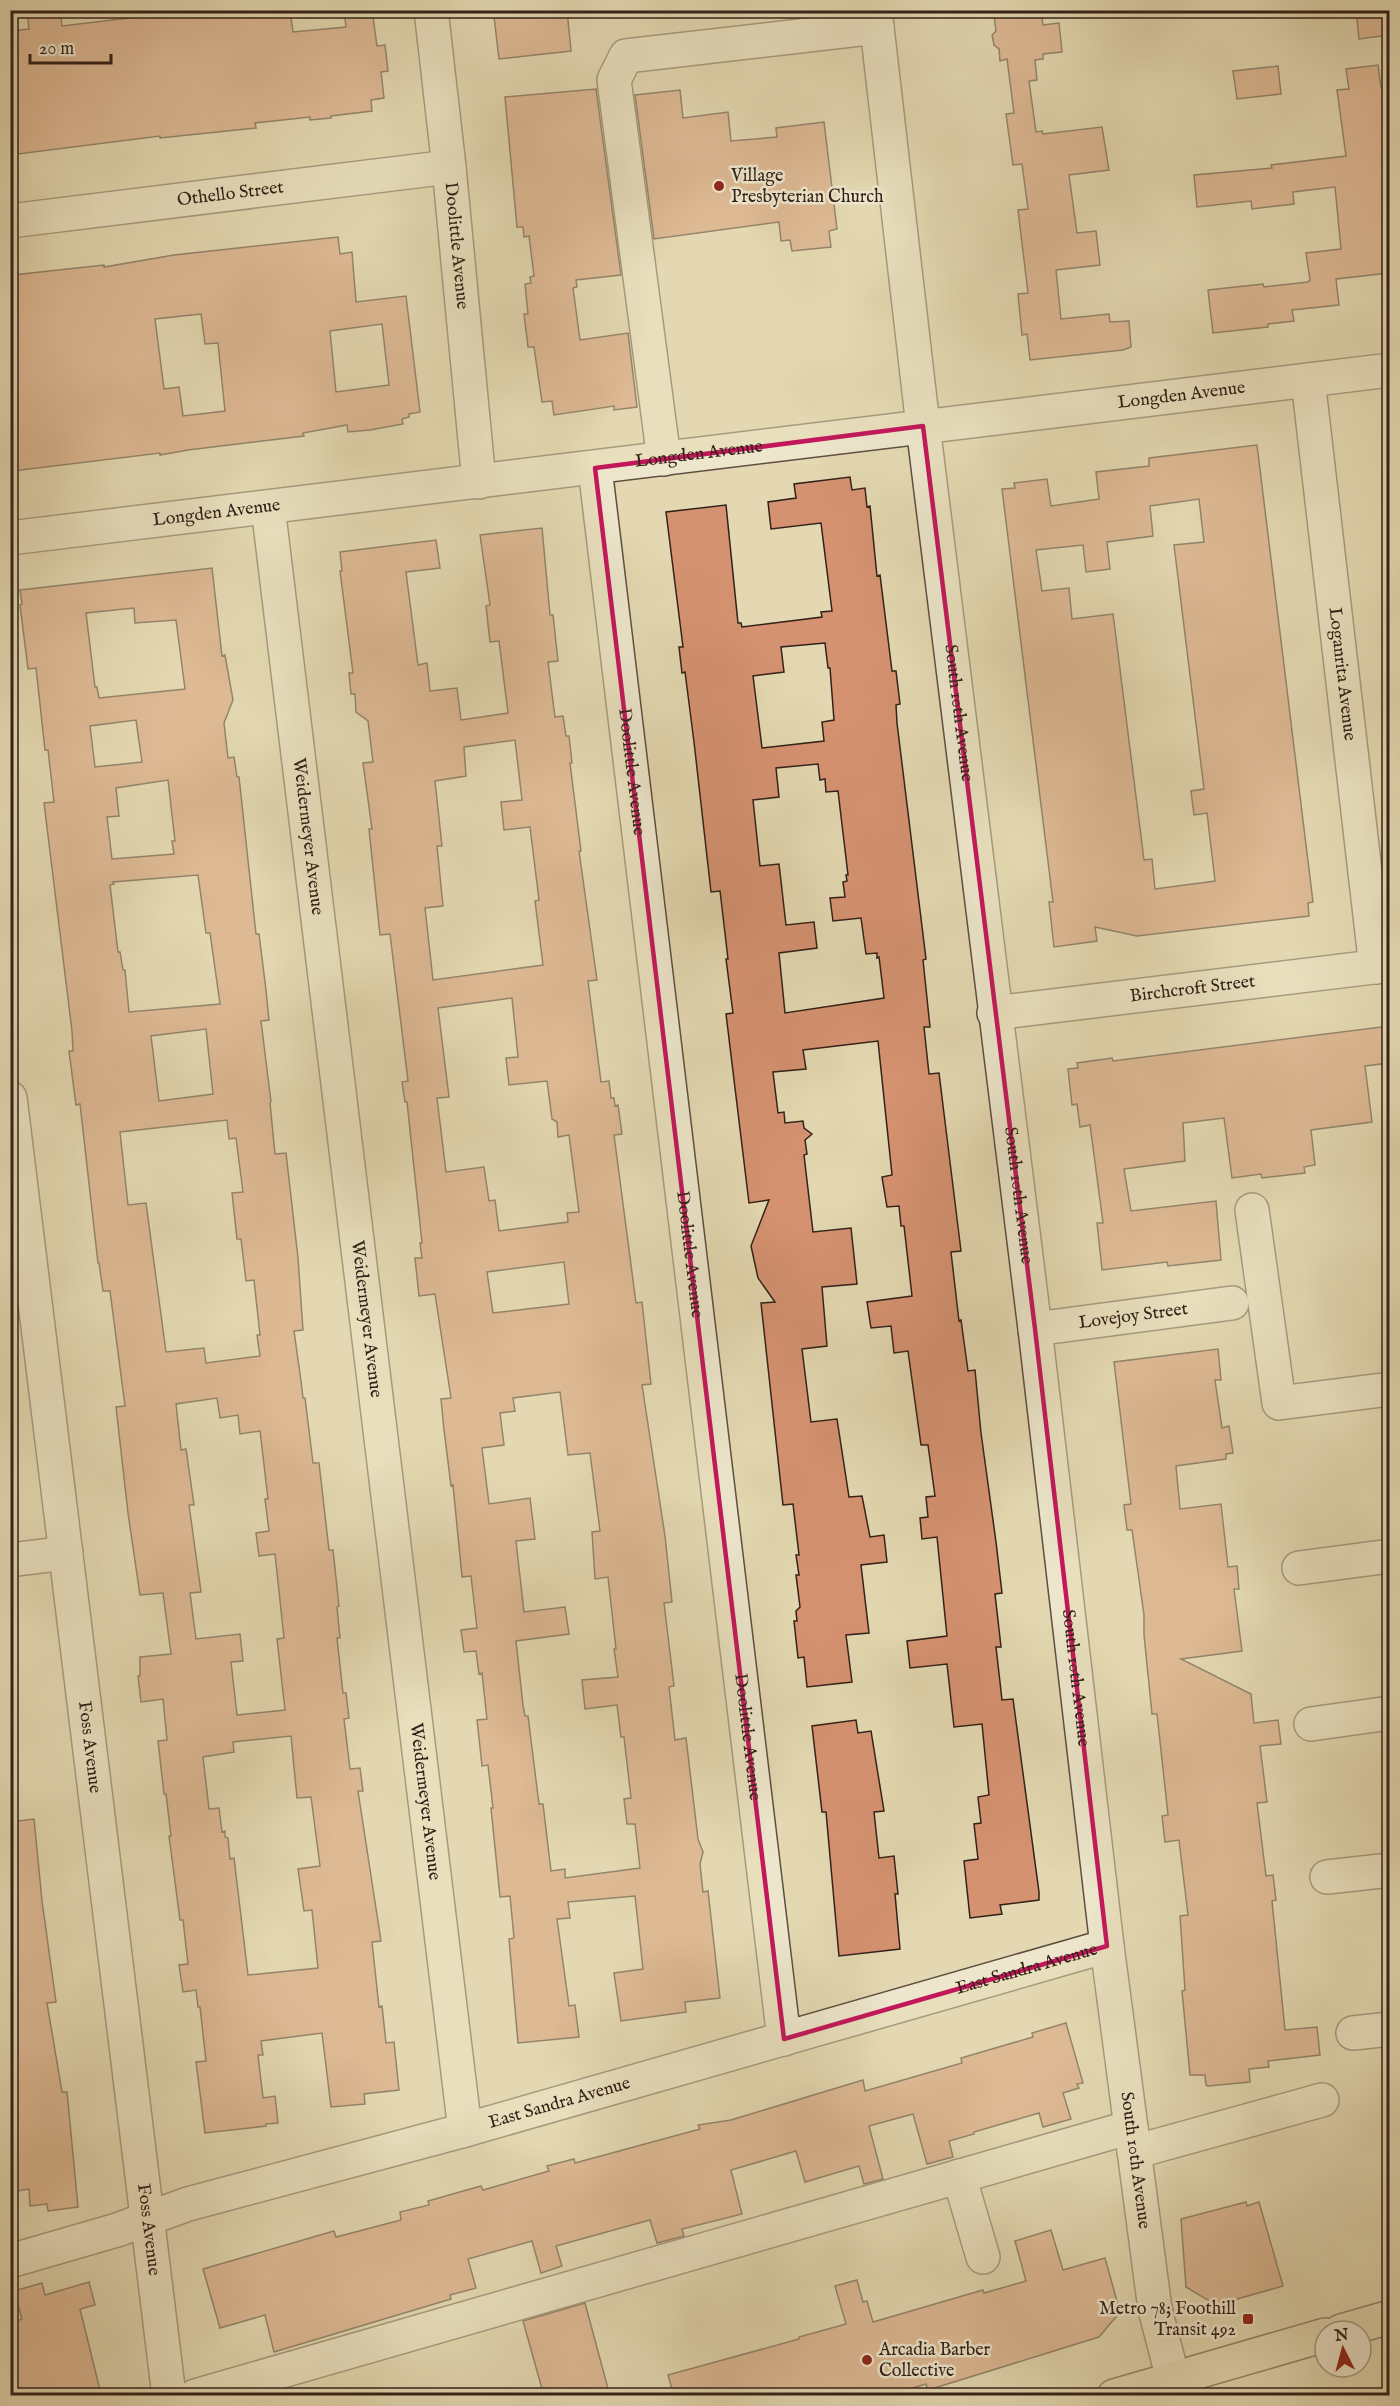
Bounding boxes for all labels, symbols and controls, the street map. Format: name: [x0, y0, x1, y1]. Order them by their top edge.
scale bar: [30, 27, 111, 65]
text: 20 m: [39, 38, 74, 61]
place label: Village Presbyterian Church: [730, 165, 884, 209]
street label: Othello Street: [176, 176, 285, 212]
marker: Village Presbyterian Church: [712, 179, 726, 193]
street label: Doolittle Avenue: [439, 181, 474, 310]
street label: Longden Avenue: [1116, 376, 1246, 415]
street label: Longden Avenue: [634, 435, 764, 473]
street label: Longden Avenue: [151, 494, 282, 532]
street label: Loganrita Avenue: [1323, 606, 1361, 742]
street label: South 10th Avenue: [939, 643, 979, 783]
street label: Doolittle Avenue: [612, 707, 651, 837]
street label: Weidermeyer Avenue: [287, 757, 329, 917]
street label: Birchcroft Street: [1129, 970, 1257, 1008]
street label: South 10th Avenue: [999, 1125, 1038, 1265]
street label: Doolittle Avenue: [671, 1189, 709, 1319]
street label: Weidermeyer Avenue: [346, 1239, 388, 1399]
street label: Lovejoy Street: [1077, 1297, 1189, 1335]
street label: South 10th Avenue: [1056, 1608, 1095, 1748]
street label: Doolittle Avenue: [729, 1672, 767, 1802]
street label: Foss Avenue: [72, 1700, 107, 1795]
street label: Weidermeyer Avenue: [404, 1722, 446, 1881]
street label: East Sandra Avenue: [953, 1938, 1100, 2000]
street label: East Sandra Avenue: [486, 2072, 633, 2134]
street label: South 10th Avenue: [1115, 2090, 1156, 2230]
street label: Foss Avenue: [132, 2182, 166, 2277]
place label: Metro 78; Foothill Transit 492: [1099, 2298, 1236, 2342]
marker: Metro 78; Foothill Transit 492: [1241, 2312, 1255, 2326]
north arrow: [1313, 2319, 1373, 2379]
text: N: [1333, 2325, 1350, 2347]
place label: Arcadia Barber Collective: [878, 2339, 991, 2383]
marker: Arcadia Barber Collective: [860, 2353, 874, 2367]

